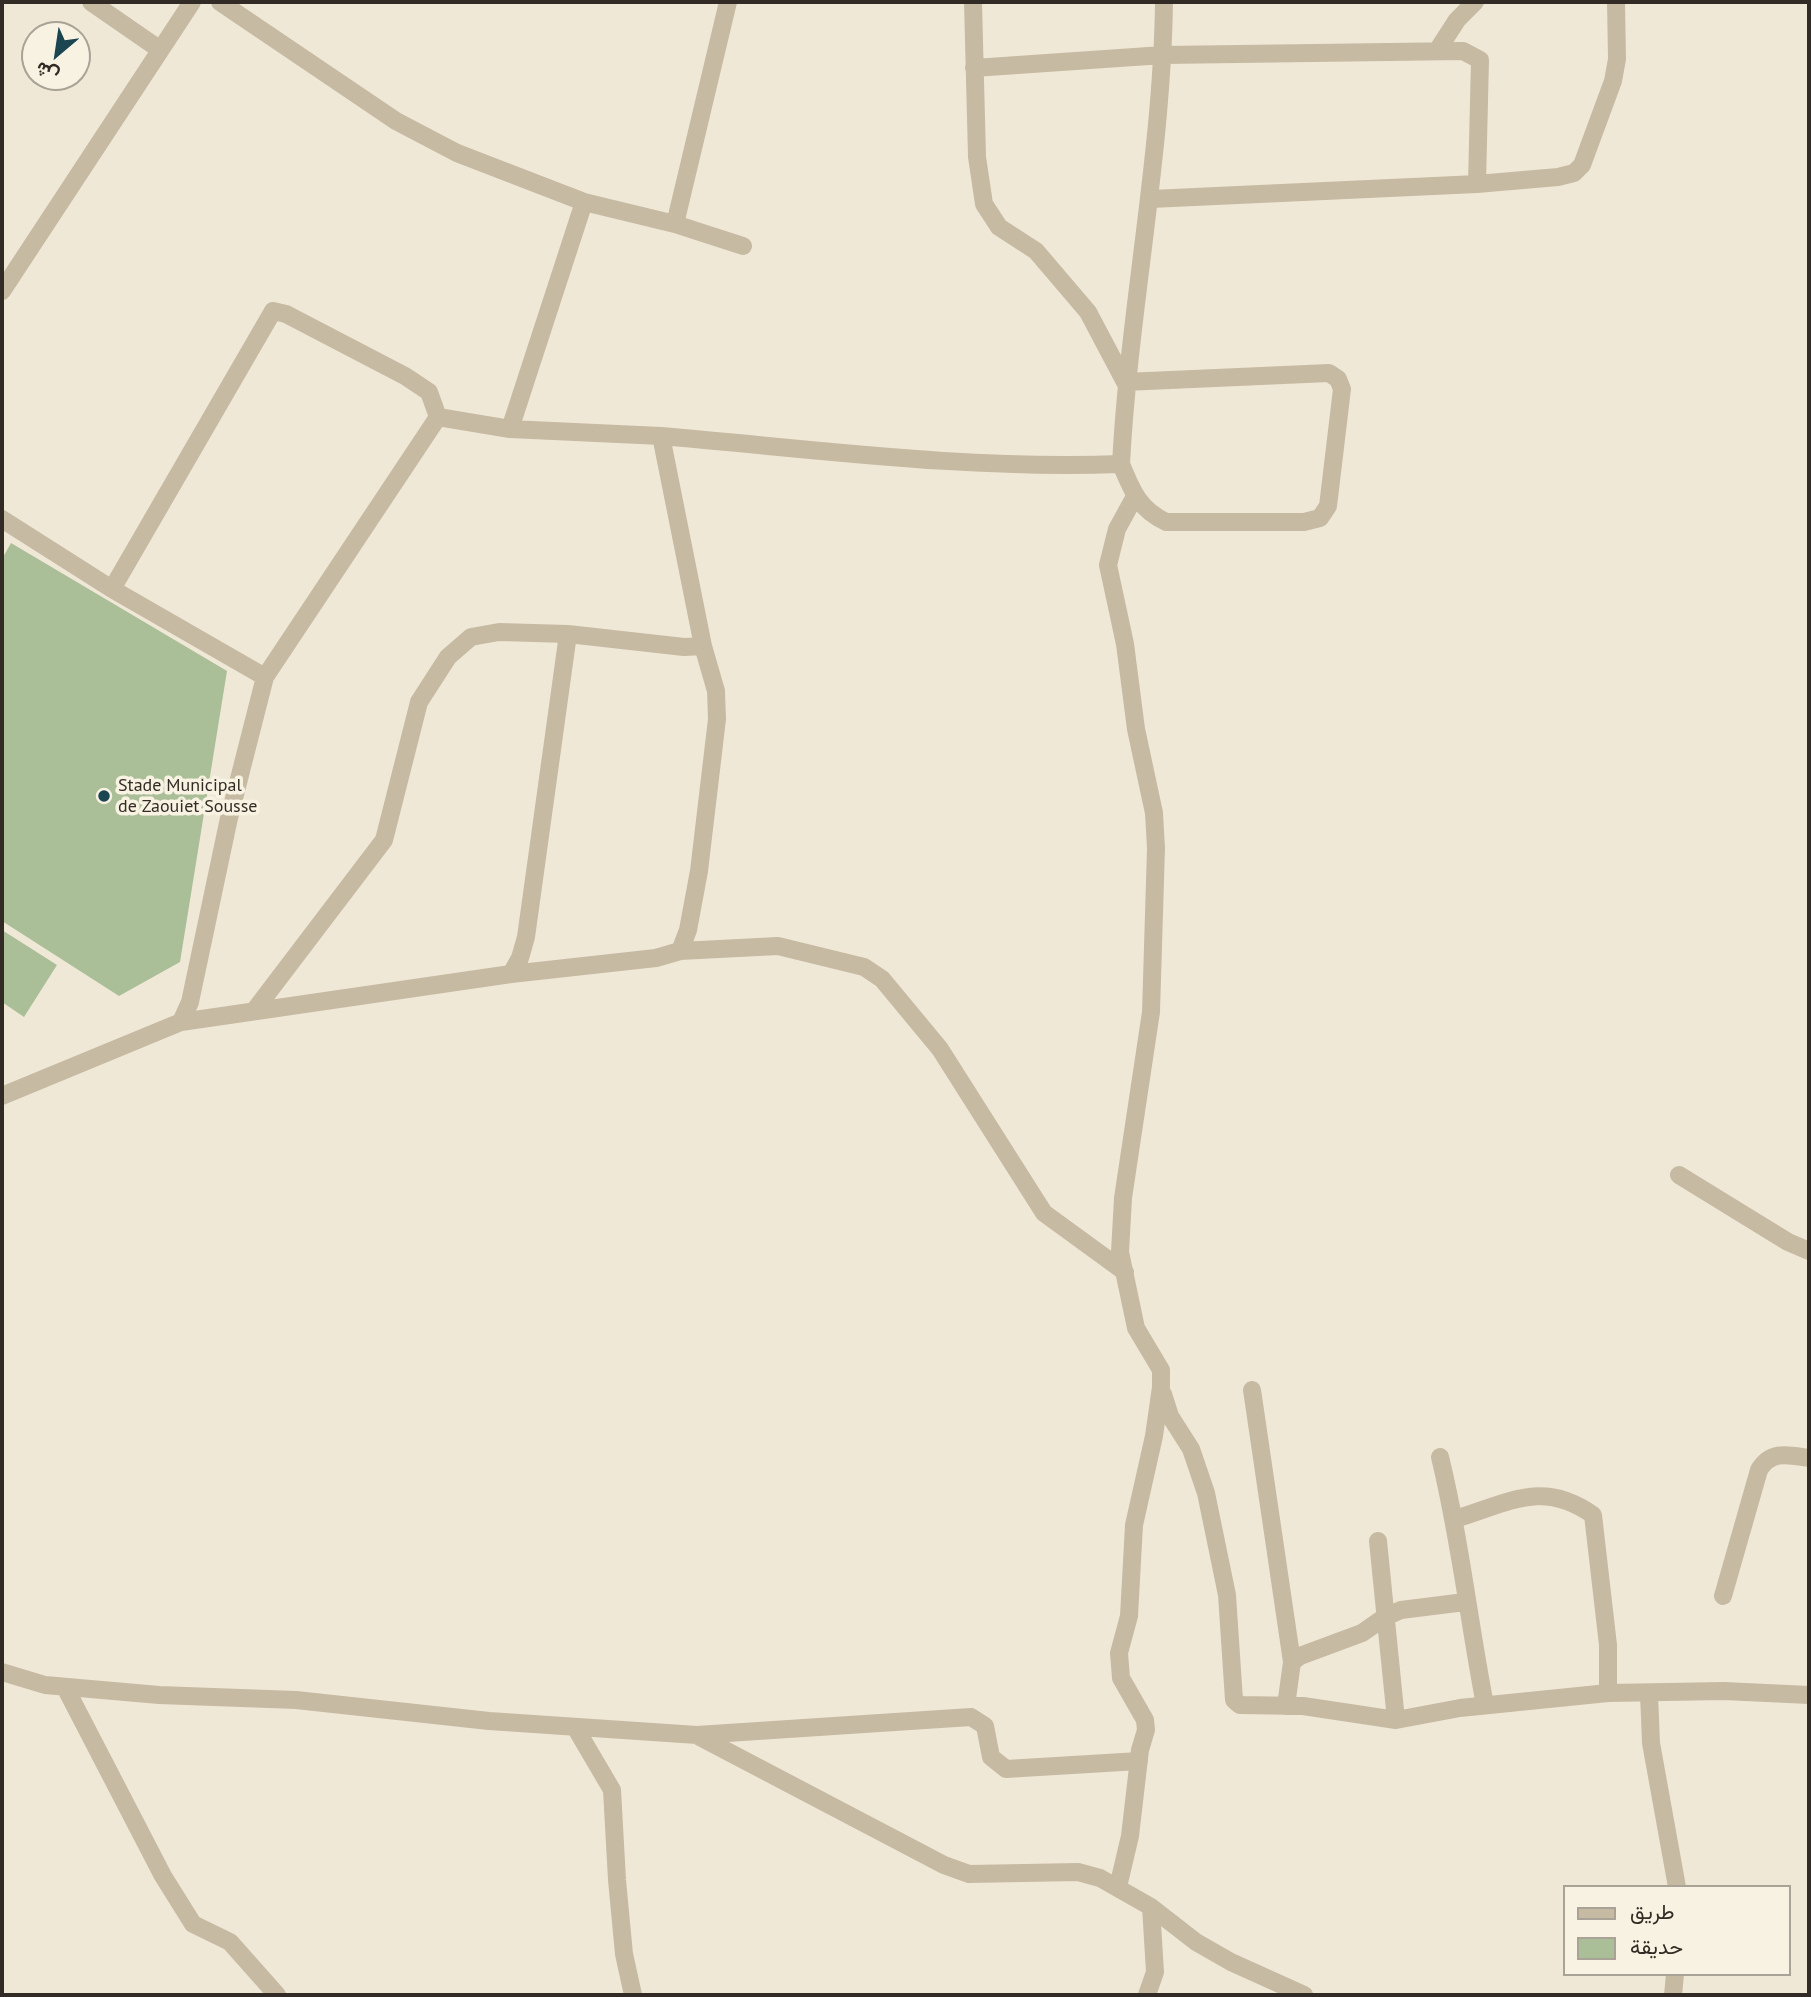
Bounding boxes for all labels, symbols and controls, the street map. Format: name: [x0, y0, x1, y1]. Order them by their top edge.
north arrow: [21, 21, 91, 91]
text: ش: [31, 57, 63, 89]
place label: Stade Municipal de Zaouiet Sousse: [118, 775, 257, 818]
marker: Stade Municipal de Zaouiet Sousse: [96, 788, 112, 804]
legend: [1562, 1885, 1790, 1976]
text: طريق: [1630, 1898, 1675, 1925]
text: حديقة: [1630, 1933, 1683, 1960]

